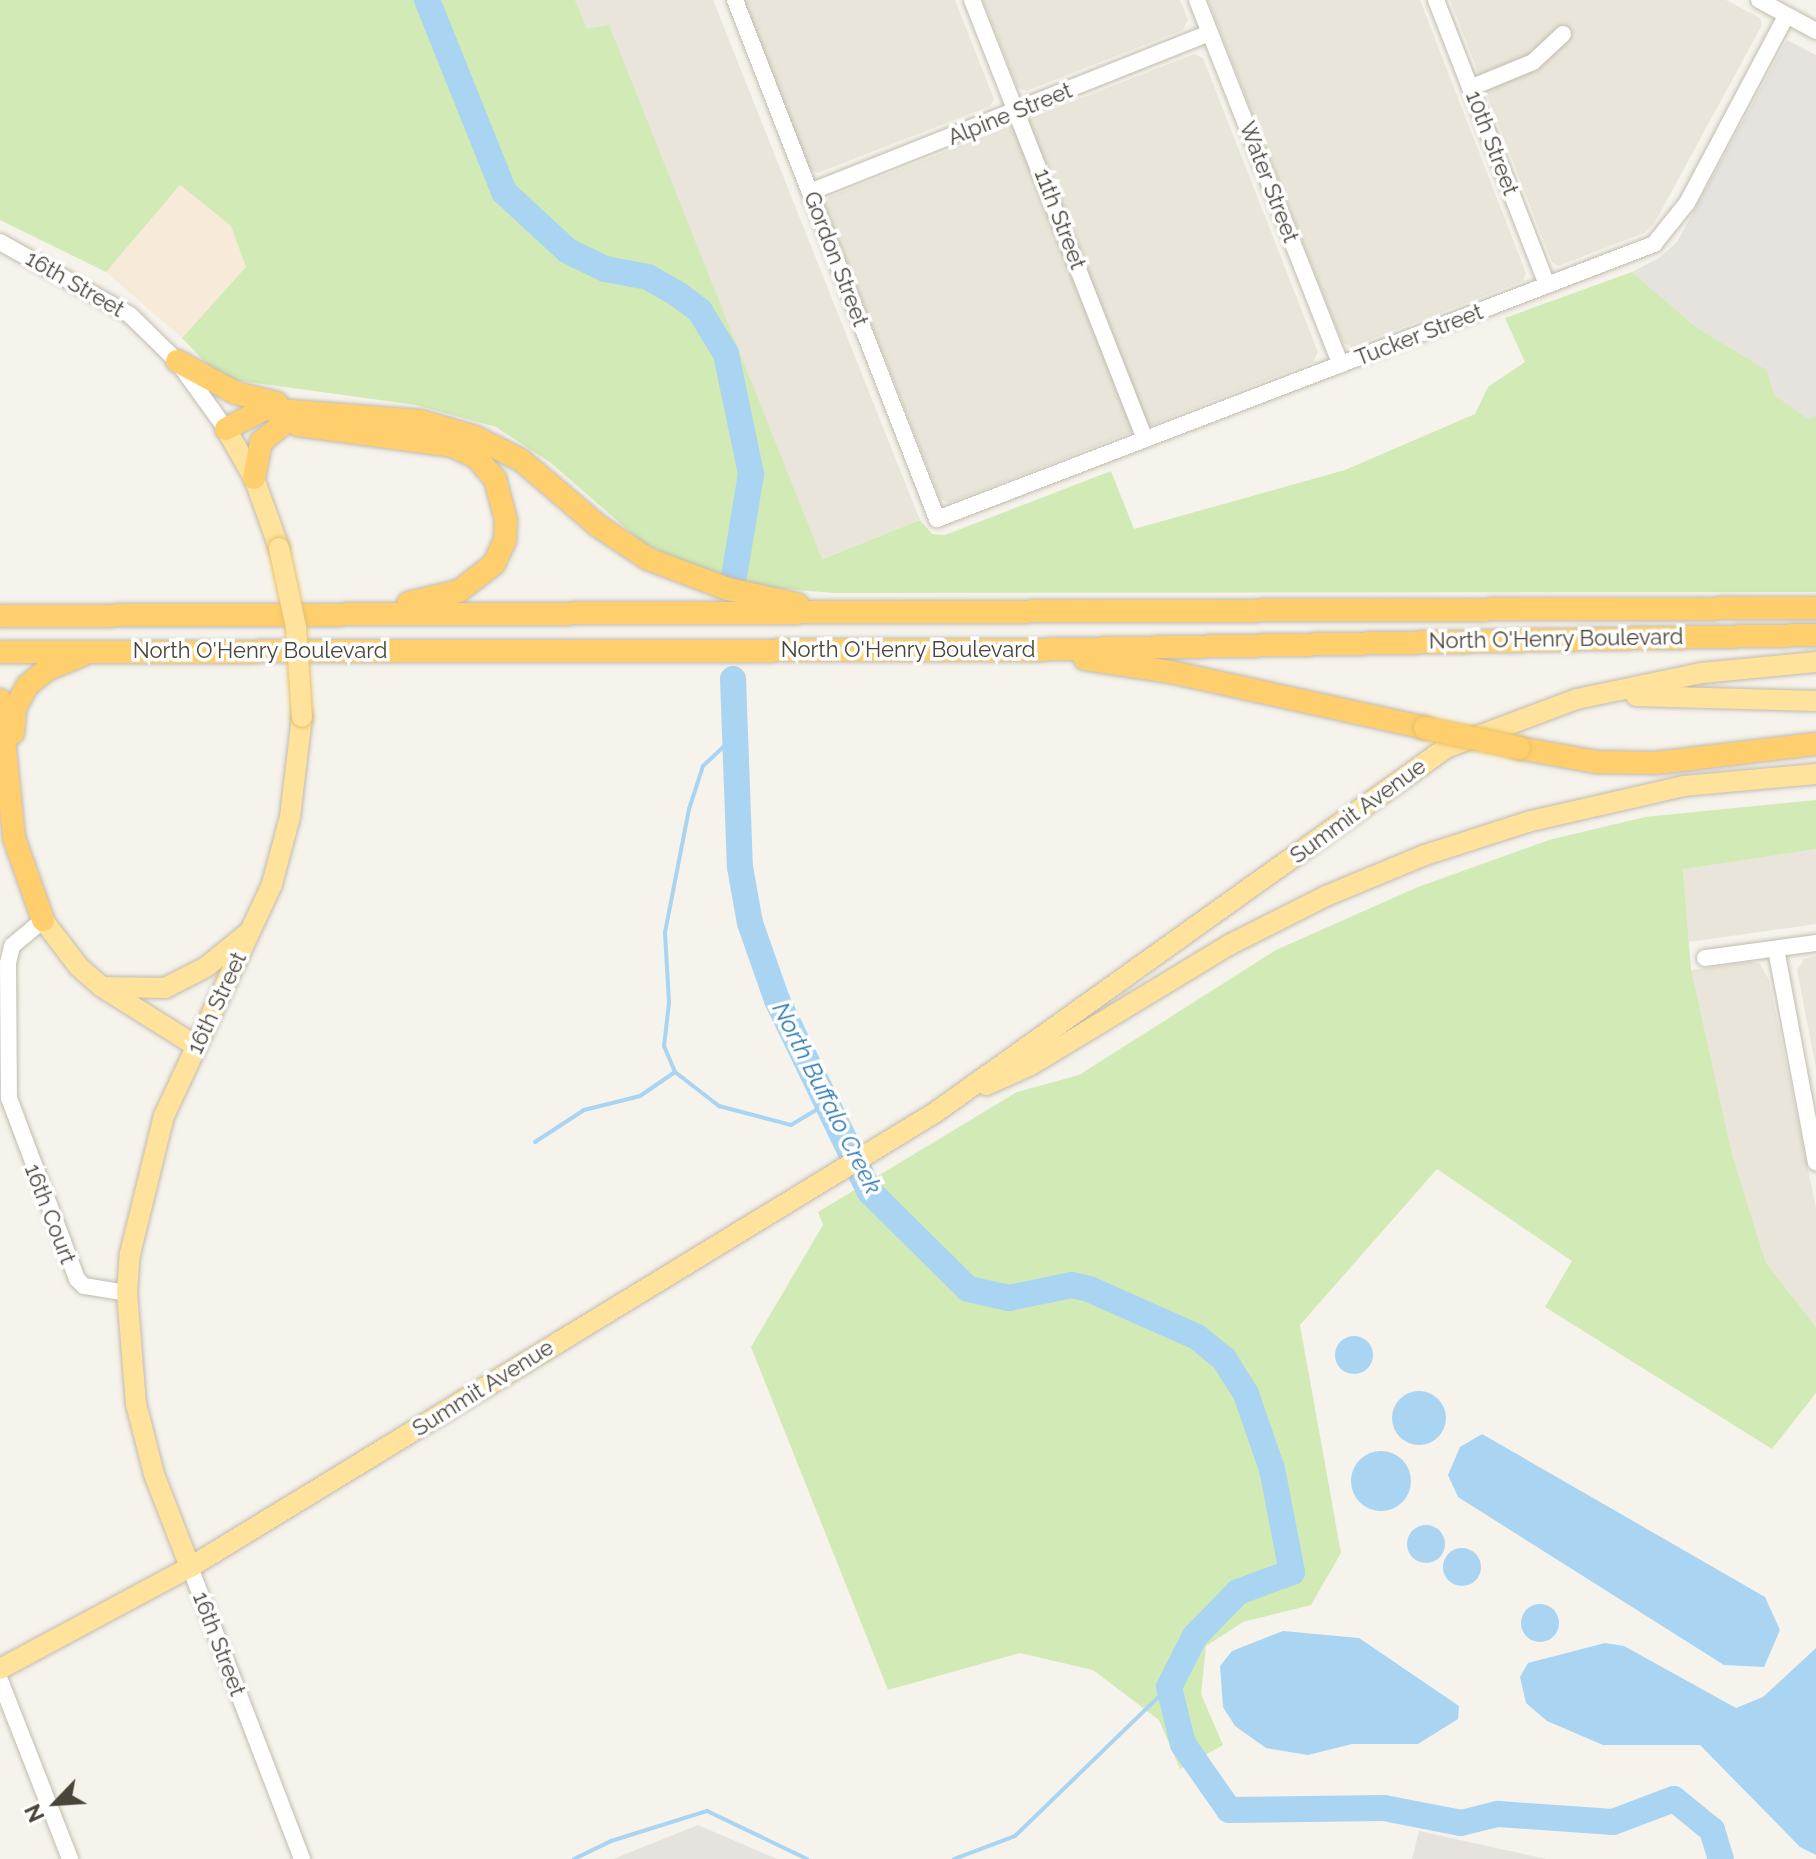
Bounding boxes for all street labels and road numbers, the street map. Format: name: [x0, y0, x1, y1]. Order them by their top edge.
street label: Alpine Street: [944, 77, 1076, 151]
street label: 10th Street: [1460, 87, 1524, 199]
street label: Water Street: [1234, 117, 1304, 247]
street label: 11th Street: [1029, 165, 1091, 273]
street label: Gordon Street: [798, 188, 874, 330]
street label: 16th Street: [21, 245, 129, 323]
street label: Tucker Street: [1351, 298, 1487, 372]
street label: North O'Henry Boulevard: [1428, 624, 1684, 654]
street label: North O'Henry Boulevard: [780, 637, 1036, 663]
street label: North O'Henry Boulevard: [132, 638, 388, 664]
street label: Summit Avenue: [1285, 753, 1431, 869]
street label: 16th Street: [182, 948, 252, 1058]
street label: 16th Court: [19, 1160, 81, 1268]
street label: Summit Avenue: [407, 1334, 559, 1442]
street label: 16th Street: [187, 1588, 251, 1700]

